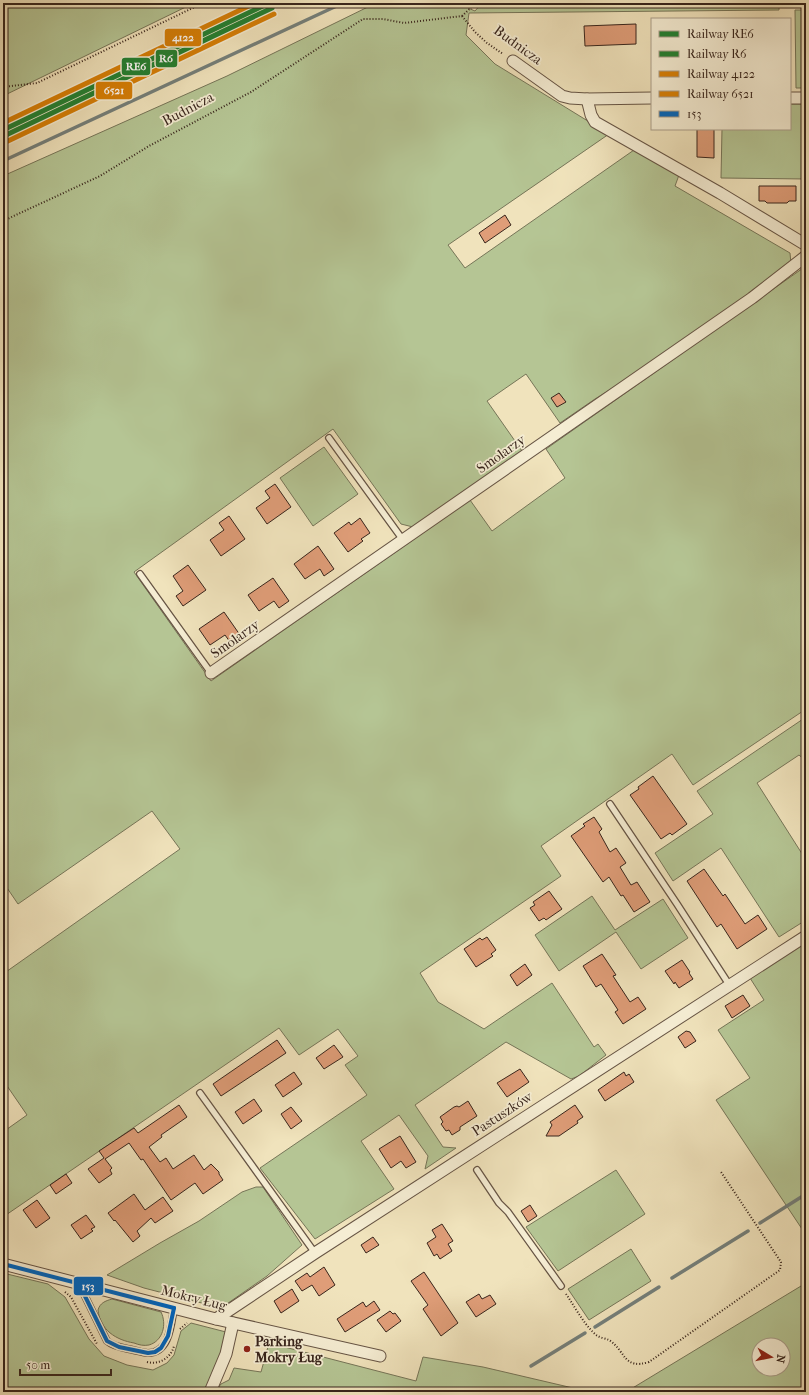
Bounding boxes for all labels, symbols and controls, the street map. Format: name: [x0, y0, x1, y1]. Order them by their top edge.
legend: [651, 18, 791, 130]
street label: Budnicza: [491, 22, 546, 69]
text: Railway RE6: [687, 27, 754, 41]
line badge: 4122: [164, 28, 202, 47]
text: 4122: [171, 31, 194, 44]
text: Railway R6: [687, 47, 747, 61]
line badge: R6: [155, 49, 178, 68]
text: R6: [159, 52, 174, 65]
line badge: RE6: [121, 57, 151, 76]
text: RE6: [126, 60, 147, 73]
text: Railway 4122: [687, 67, 755, 81]
line badge: 6521: [95, 81, 133, 100]
text: 6521: [104, 84, 124, 97]
text: Railway 6521: [687, 87, 753, 101]
street label: Budnicza: [159, 88, 217, 130]
text: 153: [687, 107, 701, 121]
street label: Smolarzy: [473, 431, 529, 477]
street label: Smolarzy: [207, 616, 263, 662]
street label: Pastuszków: [469, 1088, 536, 1140]
line badge: 153: [73, 1276, 104, 1296]
text: 153: [81, 1280, 95, 1293]
street label: Mokry Ług: [159, 1282, 229, 1314]
place label: Parking Mokry Ług: [254, 1333, 323, 1366]
north arrow: [751, 1337, 791, 1377]
marker: Parking Mokry Ług: [242, 1344, 252, 1354]
scale bar: [20, 1351, 111, 1377]
text: N: [773, 1353, 787, 1365]
text: 50 m: [26, 1358, 50, 1372]

